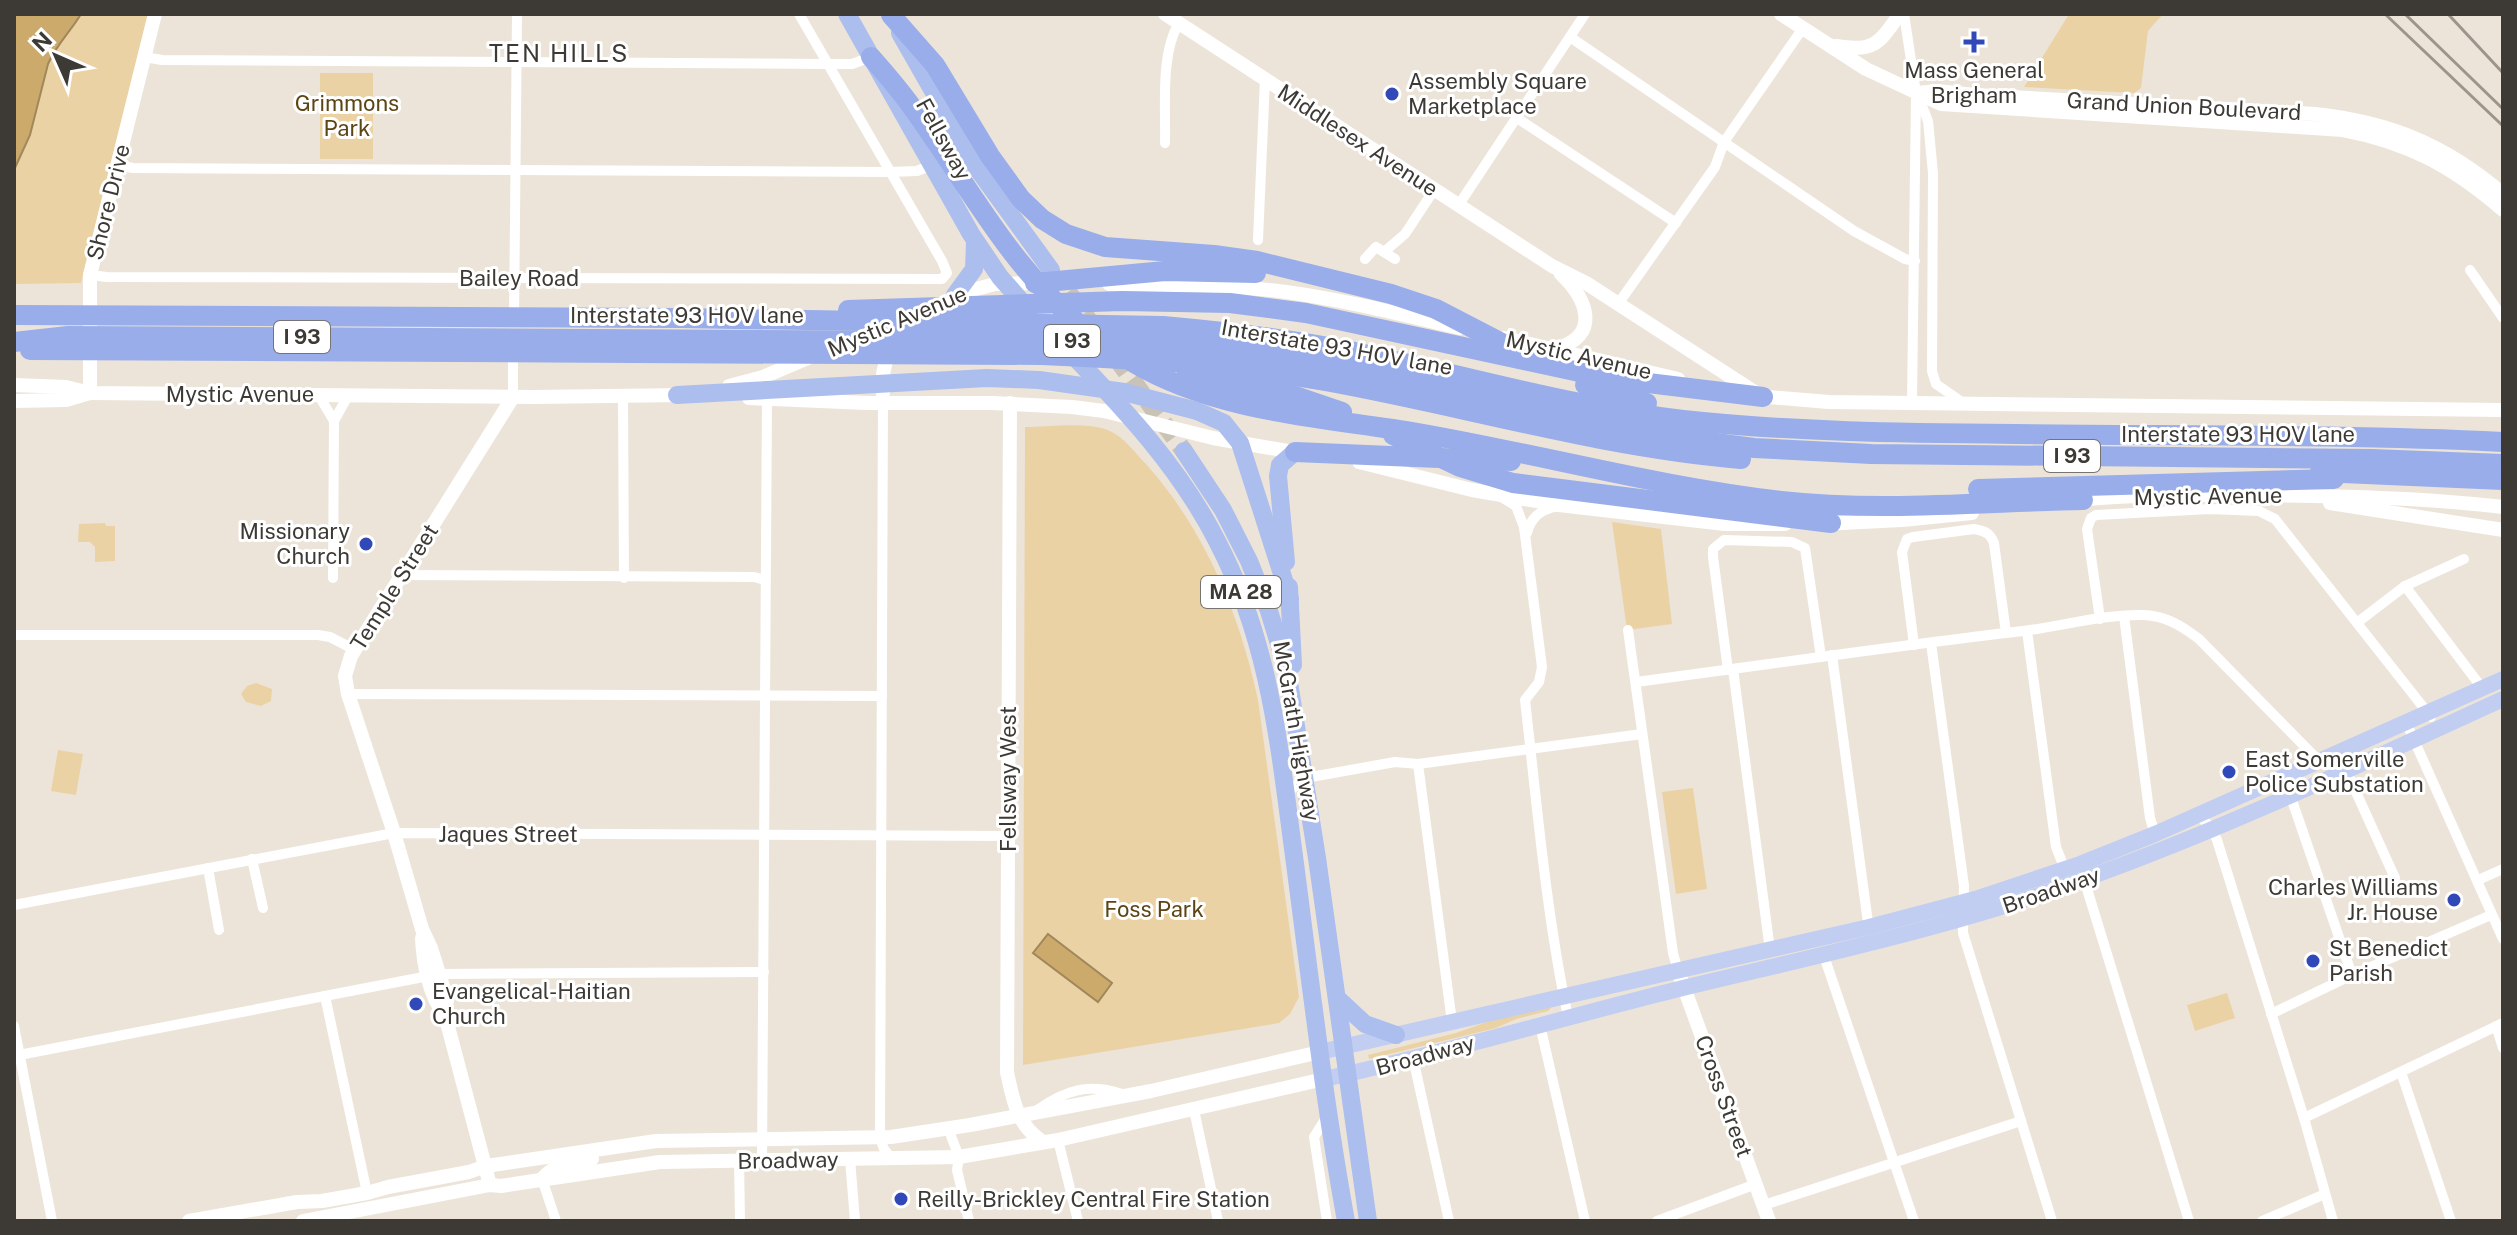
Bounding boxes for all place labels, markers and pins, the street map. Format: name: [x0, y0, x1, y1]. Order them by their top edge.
marker: Mass General Brigham: [1963, 31, 1985, 53]
place label: Mass General Brigham: [1904, 57, 2044, 108]
place label: Assembly Square Marketplace: [1408, 68, 1587, 119]
marker: Assembly Square Marketplace: [1383, 85, 1401, 103]
place label: Missionary Church: [239, 518, 350, 569]
marker: Missionary Church: [357, 535, 375, 553]
place label: East Somerville Police Substation: [2245, 746, 2424, 797]
marker: East Somerville Police Substation: [2220, 763, 2238, 781]
place label: Charles Williams Jr. House: [2268, 874, 2438, 925]
marker: Charles Williams Jr. House: [2445, 891, 2463, 909]
place label: St Benedict Parish: [2329, 935, 2448, 986]
marker: St Benedict Parish: [2304, 952, 2322, 970]
place label: Evangelical-Haitian Church: [432, 978, 631, 1029]
marker: Evangelical-Haitian Church: [407, 995, 425, 1013]
place label: Reilly-Brickley Central Fire Station: [917, 1186, 1270, 1212]
marker: Reilly-Brickley Central Fire Station: [892, 1190, 910, 1208]

